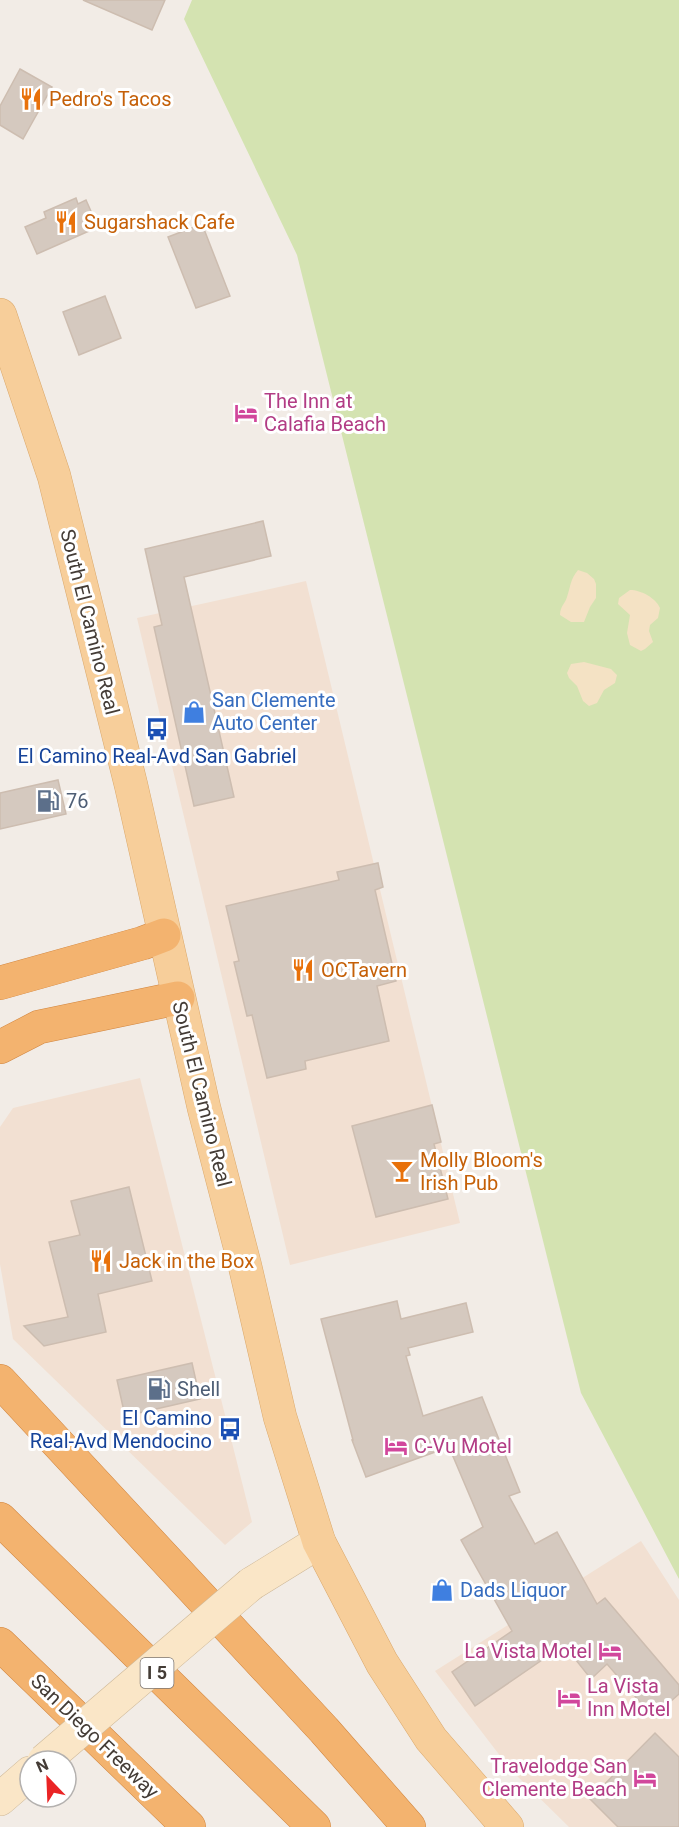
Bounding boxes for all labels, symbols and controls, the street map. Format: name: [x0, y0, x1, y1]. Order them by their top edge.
restaurant icon: Pedro's Tacos: [18, 86, 44, 112]
place label: Pedro's Tacos: [49, 87, 172, 111]
restaurant icon: Sugarshack Cafe: [53, 209, 79, 235]
place label: Sugarshack Cafe: [84, 210, 235, 234]
place label: The Inn at Calafia Beach: [264, 389, 386, 436]
hotel icon: The Inn at Calafia Beach: [233, 400, 259, 426]
street label: South El Camino Real: [55, 527, 125, 717]
place label: San Clemente Auto Center: [212, 688, 336, 735]
shop icon: San Clemente Auto Center: [181, 699, 207, 725]
bus stop icon: El Camino Real-Avd San Gabriel: [144, 716, 170, 742]
place label: El Camino Real-Avd San Gabriel: [17, 744, 297, 768]
fuel station icon: 76: [35, 788, 61, 814]
place label: 76: [66, 789, 88, 813]
restaurant icon: OCTavern: [290, 957, 316, 983]
place label: OCTavern: [321, 958, 407, 982]
street label: South El Camino Real: [167, 999, 237, 1189]
place label: Molly Bloom's Irish Pub: [420, 1148, 543, 1195]
bar icon: Molly Bloom's Irish Pub: [389, 1158, 415, 1184]
restaurant icon: Jack in the Box: [88, 1248, 114, 1274]
place label: Jack in the Box: [119, 1249, 254, 1273]
fuel station icon: Shell: [146, 1376, 172, 1402]
place label: Shell: [177, 1377, 220, 1401]
place label: El Camino Real-Avd Mendocino: [30, 1406, 212, 1453]
bus stop icon: El Camino Real-Avd Mendocino: [217, 1416, 243, 1442]
hotel icon: C-Vu Motel: [383, 1433, 409, 1459]
place label: C-Vu Motel: [414, 1434, 512, 1458]
shop icon: Dads Liquor: [429, 1577, 455, 1603]
place label: Dads Liquor: [460, 1578, 567, 1602]
hotel icon: La Vista Motel: [597, 1638, 623, 1664]
place label: La Vista Motel: [464, 1639, 592, 1663]
road number: I 5: [140, 1658, 174, 1688]
street label: San Diego Freeway: [26, 1669, 164, 1804]
place label: La Vista Inn Motel: [587, 1674, 670, 1721]
hotel icon: La Vista Inn Motel: [556, 1685, 582, 1711]
north arrow: [18, 1749, 78, 1809]
place label: Travelodge San Clemente Beach: [482, 1754, 627, 1801]
text: N: [33, 1755, 51, 1777]
hotel icon: Travelodge San Clemente Beach: [632, 1765, 658, 1791]

